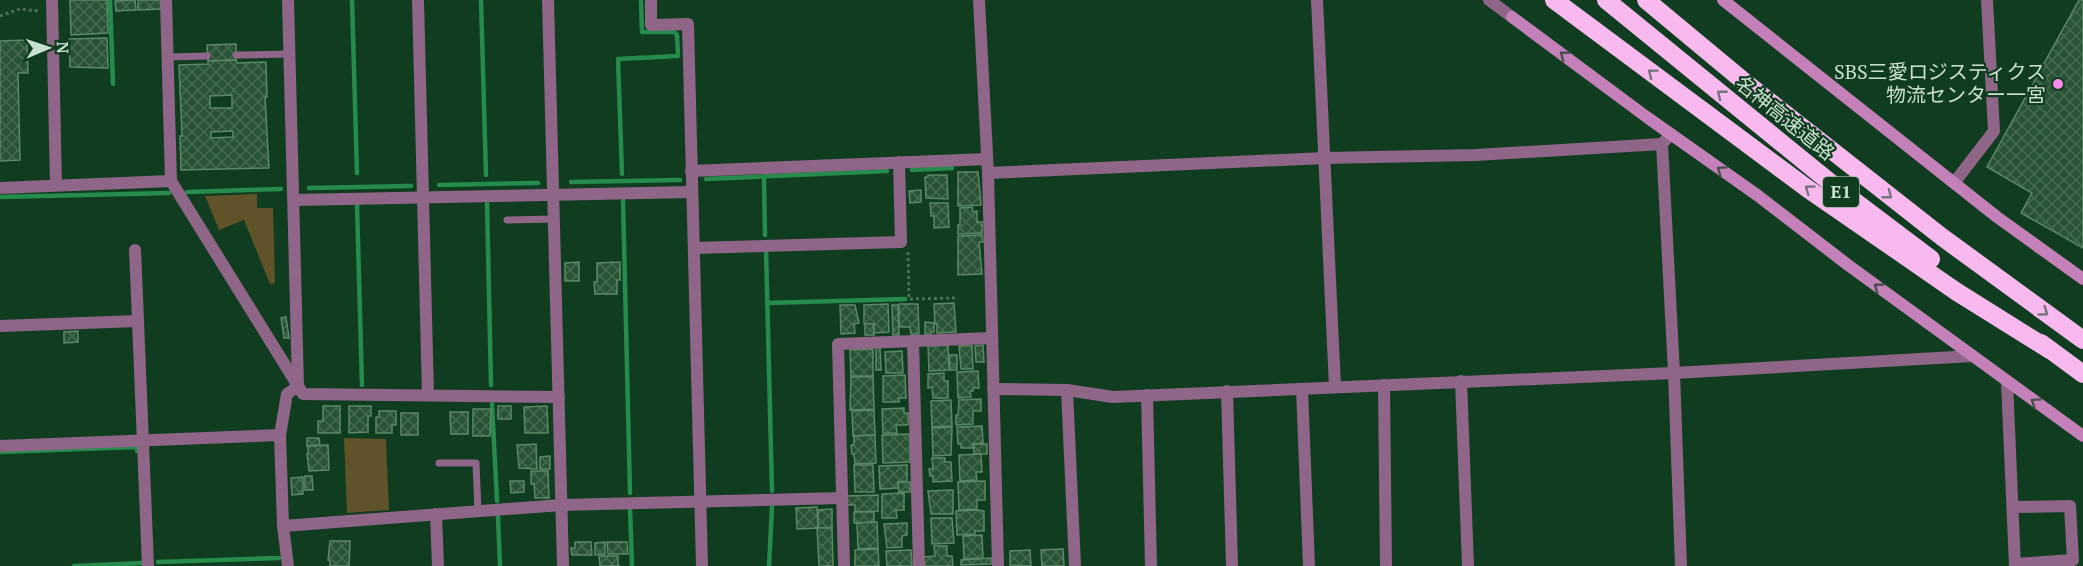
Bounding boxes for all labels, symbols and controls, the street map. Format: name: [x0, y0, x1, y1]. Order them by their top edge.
north arrow: [18, 18, 78, 78]
text: N: [52, 41, 74, 54]
one-way arrow: [1560, 51, 1571, 62]
place label: SBS三愛ロジスティクス 物流センター一宮: [1834, 58, 2046, 108]
one-way arrow: [1648, 69, 1659, 80]
street label: 名神高速道路: [1730, 69, 1840, 166]
marker: SBS三愛ロジスティクス 物流センター一宮: [2051, 77, 2065, 91]
one-way arrow: [1717, 91, 1728, 102]
one-way arrow: [1717, 166, 1728, 177]
road number: E1: [1823, 177, 1859, 207]
one-way arrow: [1804, 185, 1815, 196]
one-way arrow: [1881, 187, 1892, 198]
one-way arrow: [1873, 283, 1884, 294]
one-way arrow: [2038, 304, 2049, 315]
one-way arrow: [2031, 398, 2042, 409]

